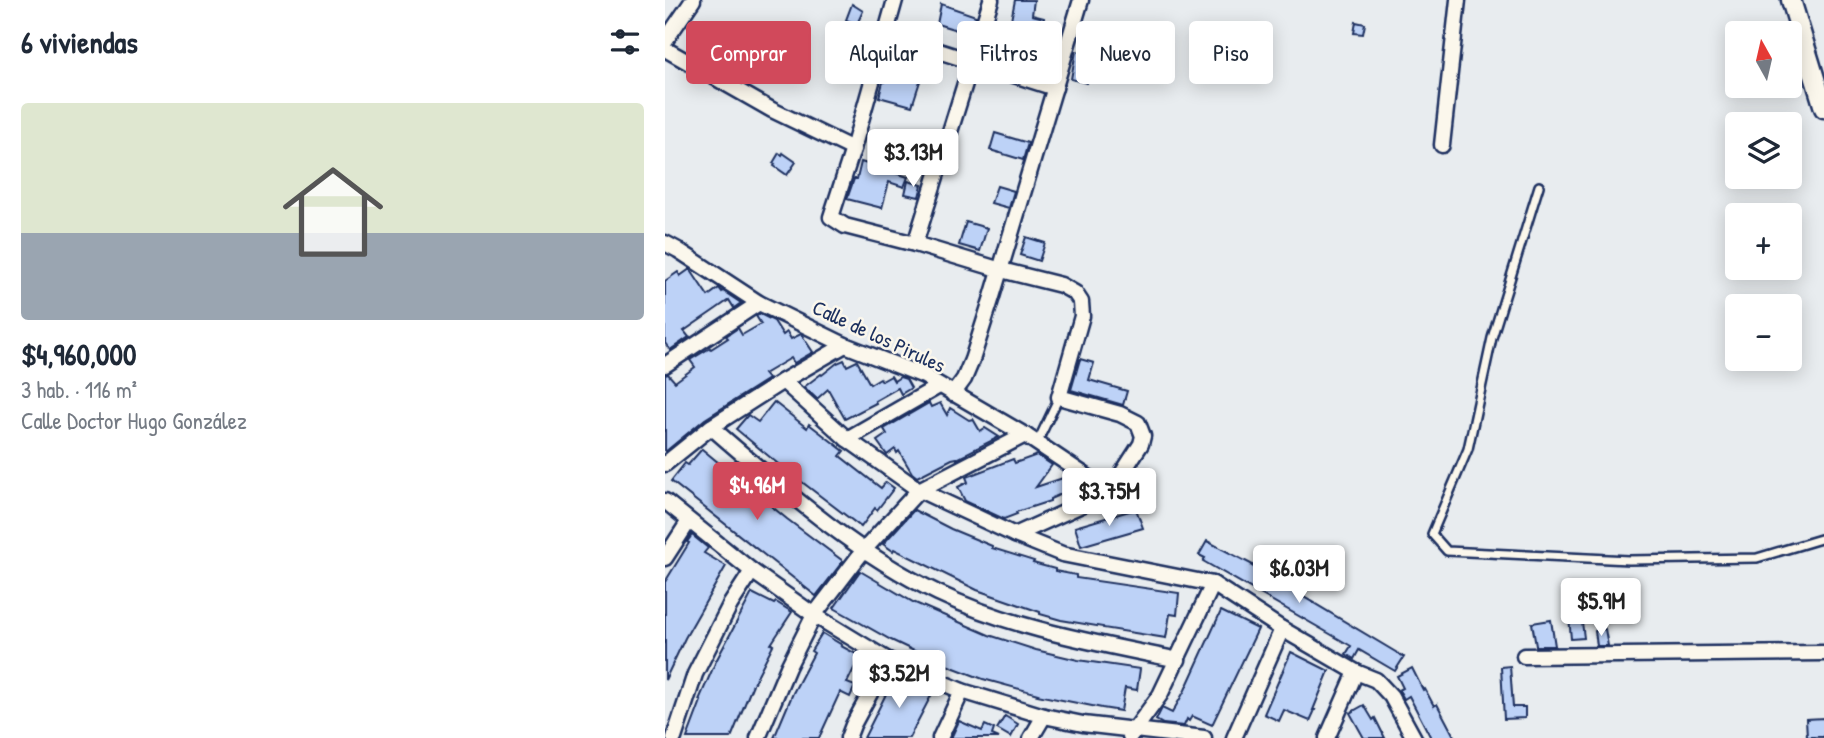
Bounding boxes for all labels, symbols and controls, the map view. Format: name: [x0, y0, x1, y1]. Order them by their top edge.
chip: Comprar: [686, 21, 811, 84]
chip: Alquilar: [825, 21, 943, 84]
chip: Filtros: [957, 21, 1062, 84]
chip: Nuevo: [1076, 21, 1175, 84]
chip: Piso: [1189, 21, 1273, 84]
north arrow: [1725, 21, 1803, 98]
map controls: [1725, 21, 1802, 371]
text: 6 viviendas: [21, 22, 138, 62]
icon: filters: [606, 23, 644, 61]
button: layers: [1725, 112, 1802, 189]
pin: $3.13M: [856, 130, 970, 189]
text: $3.13M: [883, 136, 943, 167]
icon: home: [270, 149, 396, 275]
button: +: [1725, 203, 1802, 280]
street label: Calle de los Pirules: [808, 293, 950, 379]
button: −: [1725, 294, 1802, 371]
text: $4,960,000: [21, 334, 136, 374]
text: 3 hab. · 116 m²: [21, 374, 137, 405]
text: Calle Doctor Hugo González: [21, 405, 247, 436]
pin: $4.96M: [700, 462, 814, 522]
pin: $3.75M: [1052, 468, 1166, 528]
text: $4.96M: [729, 469, 785, 500]
text: $3.75M: [1078, 475, 1140, 506]
pin: $6.03M: [1242, 546, 1356, 605]
text: $6.03M: [1269, 552, 1329, 583]
pin: $5.9M: [1552, 578, 1650, 638]
text: $5.9M: [1577, 585, 1625, 616]
pin: $3.52M: [842, 650, 956, 710]
text: $3.52M: [868, 657, 930, 688]

